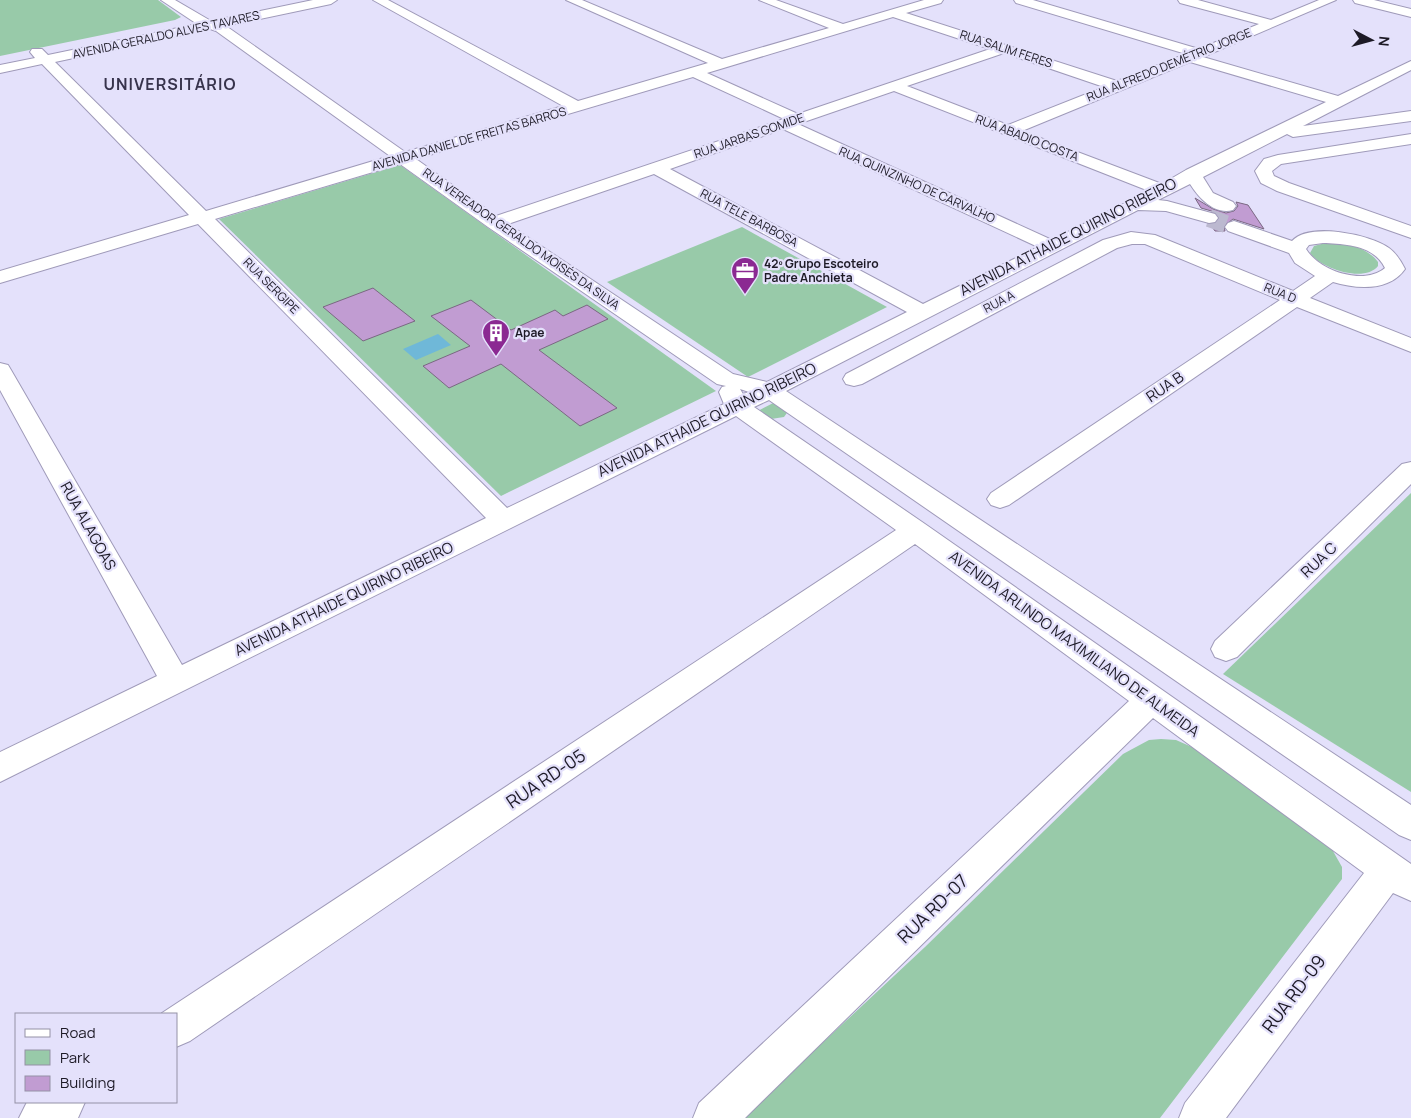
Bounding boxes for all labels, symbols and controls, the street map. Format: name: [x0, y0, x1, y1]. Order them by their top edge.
street label: AVENIDA GERALDO ALVES TAVARES: [71, 6, 261, 63]
north arrow: [1346, 15, 1396, 65]
street label: RUA ALFREDO DEMÉTRIO JORGE: [1084, 24, 1254, 105]
street label: RUA SALIM FERES: [958, 26, 1055, 72]
text: N: [1374, 35, 1394, 47]
district label: UNIVERSITÁRIO: [104, 73, 236, 95]
street label: AVENIDA DANIEL DE FREITAS BARROS: [370, 103, 568, 174]
street label: RUA JARBAS GOMIDE: [691, 109, 806, 162]
street label: RUA ABADIO COSTA: [973, 110, 1082, 165]
street label: RUA QUINZINHO DE CARVALHO: [836, 142, 998, 227]
street label: RUA VEREADOR GERALDO MOISÉS DA SILVA: [419, 164, 623, 314]
street label: AVENIDA ATHAIDE QUIRINO RIBEIRO: [956, 172, 1180, 301]
street label: RUA TELE BARBOSA: [697, 185, 802, 251]
street label: RUA SERGIPE: [240, 254, 303, 318]
place label: 42º Grupo Escoteiro Padre Anchieta: [764, 255, 879, 286]
office icon: 42º Grupo Escoteiro Padre Anchieta: [730, 256, 760, 295]
street label: RUA D: [1261, 278, 1299, 307]
street label: RUA A: [980, 286, 1018, 317]
building icon: Apae: [481, 318, 511, 357]
place label: Apae: [515, 324, 545, 341]
street label: AVENIDA ATHAIDE QUIRINO RIBEIRO: [594, 357, 820, 482]
street label: RUA B: [1142, 366, 1188, 407]
street label: RUA ALAGOAS: [56, 478, 121, 574]
street label: AVENIDA ATHAIDE QUIRINO RIBEIRO: [231, 536, 457, 661]
street label: RUA C: [1296, 537, 1342, 582]
street label: AVENIDA ARLINDO MAXIMILIANO DE ALMEIDA: [945, 546, 1204, 742]
street label: RUA RD-05: [501, 743, 590, 814]
street label: RUA RD-07: [892, 869, 973, 948]
street label: RUA RD-09: [1256, 950, 1330, 1037]
legend: [15, 1013, 178, 1103]
text: Road: [60, 1022, 96, 1043]
text: Park: [60, 1047, 90, 1068]
text: Building: [60, 1072, 115, 1093]

